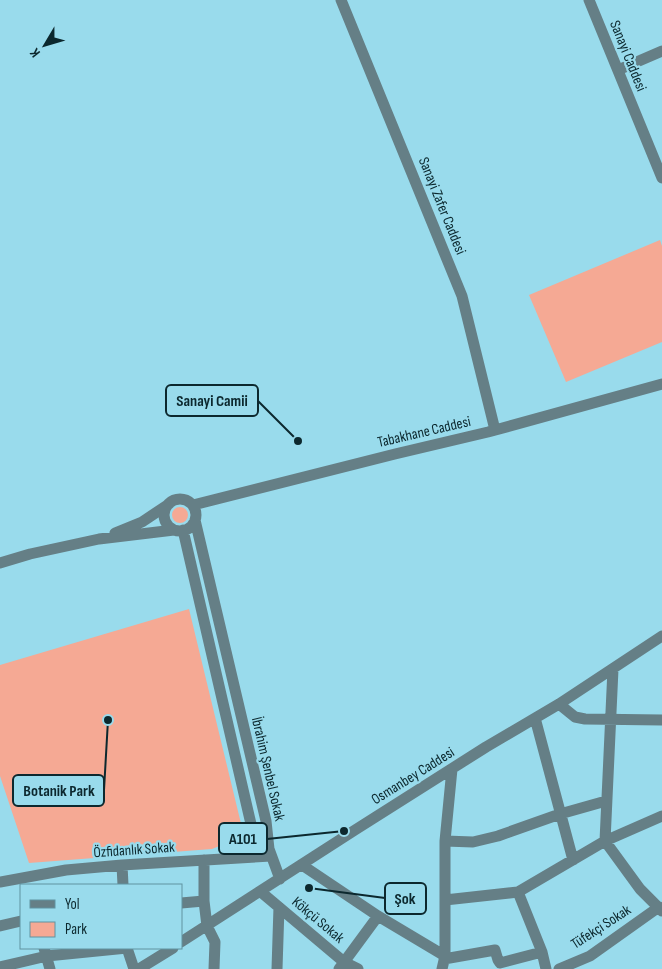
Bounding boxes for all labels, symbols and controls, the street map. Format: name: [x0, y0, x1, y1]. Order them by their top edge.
street label: Sanayi Caddesi: [605, 18, 651, 94]
north arrow: [20, 20, 70, 70]
text: K: [26, 45, 44, 61]
street label: Sanayi Zafer Caddesi: [414, 155, 470, 258]
callout: Sanayi Camii: [166, 385, 258, 416]
text: Sanayi Camii: [176, 392, 248, 411]
street label: Tabakhane Caddesi: [376, 412, 473, 452]
street label: İbrahim Şenbel Sokak: [247, 715, 289, 823]
street label: Osmanbey Caddesi: [368, 743, 458, 809]
callout: Botanik Park: [13, 775, 104, 806]
text: Botanik Park: [23, 782, 95, 801]
callout: A101: [219, 823, 267, 854]
text: A101: [228, 830, 258, 849]
street label: Özfidanlık Sokak: [93, 838, 176, 862]
callout: Şok: [385, 883, 426, 914]
legend: [20, 884, 182, 949]
text: Şok: [395, 890, 416, 909]
street label: Kökçü Sokak: [288, 893, 348, 948]
text: Yol: [65, 895, 80, 914]
street label: Tüfekçi Sokak: [567, 900, 635, 953]
text: Park: [65, 920, 87, 939]

